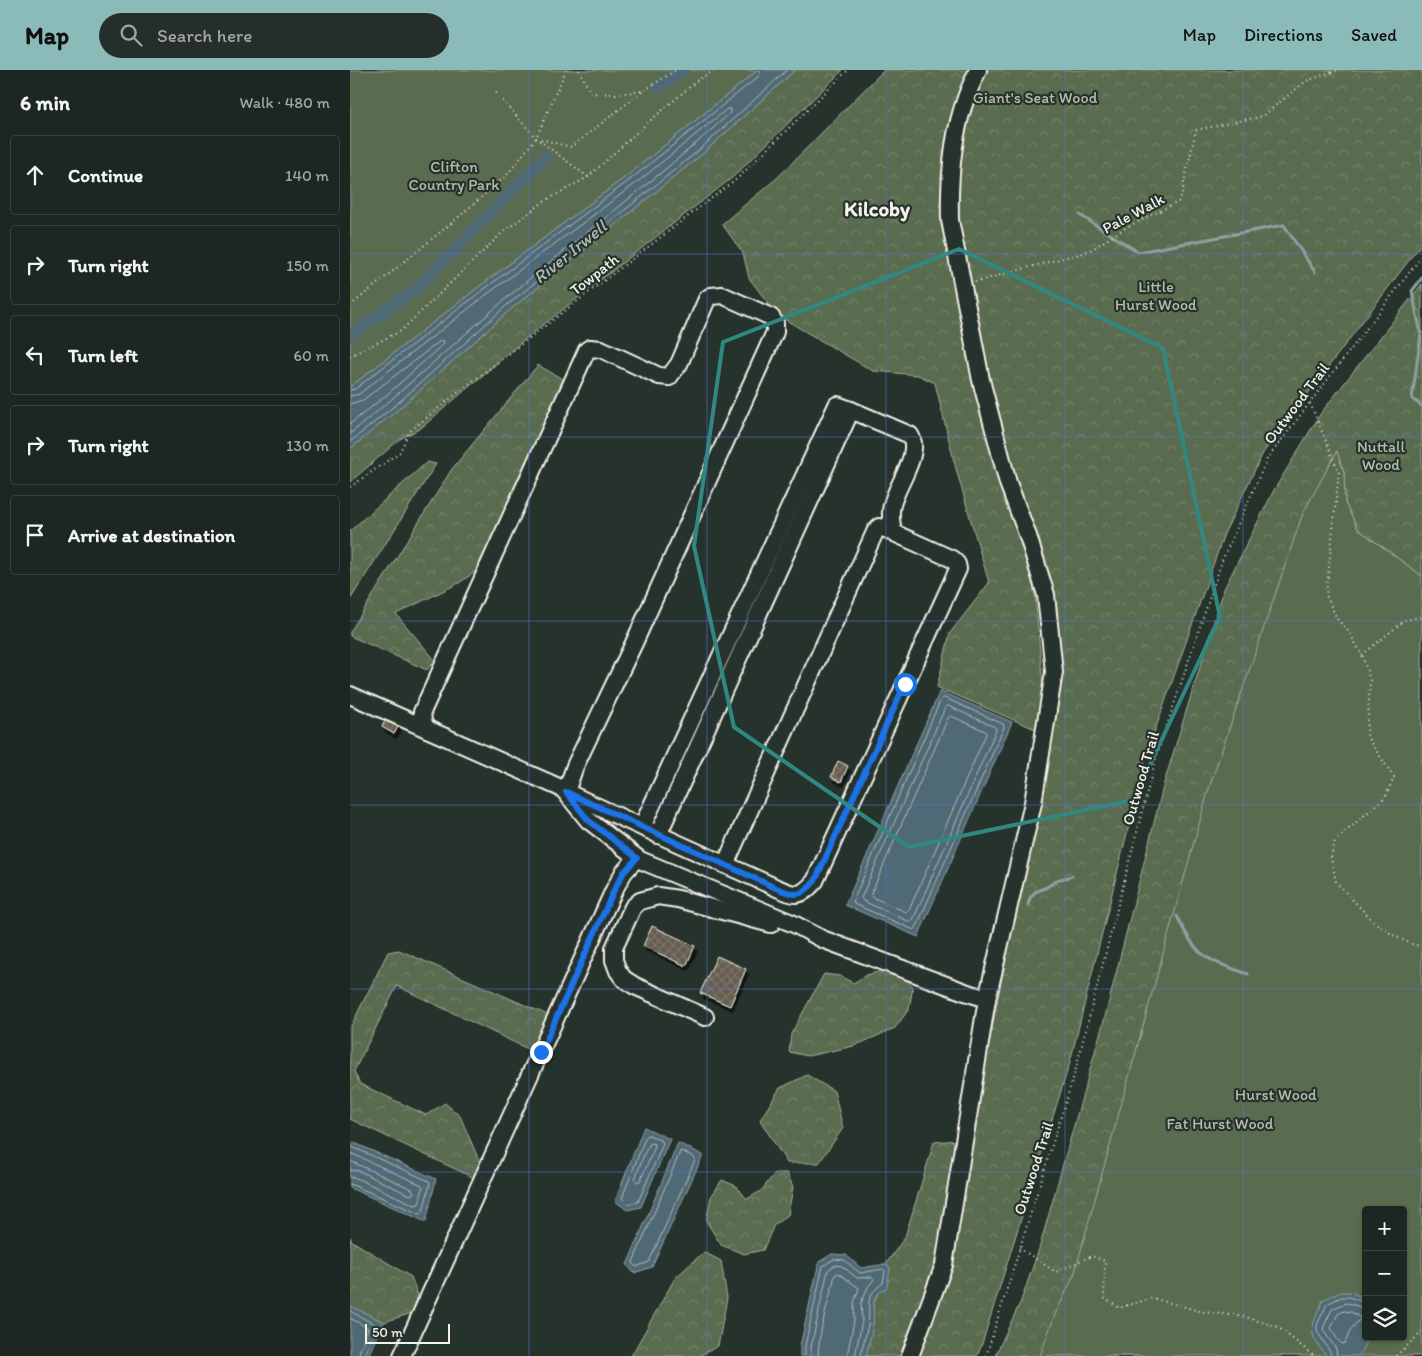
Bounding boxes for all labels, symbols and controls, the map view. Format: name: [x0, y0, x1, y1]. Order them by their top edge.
search box: [99, 13, 449, 58]
text: Map: [25, 21, 69, 50]
icon: search: [117, 21, 145, 49]
text: Search here: [157, 24, 252, 47]
text: Map: [1183, 24, 1216, 46]
text: Directions: [1244, 24, 1323, 46]
text: Saved: [1351, 24, 1397, 46]
park label: Giant's Seat Wood: [973, 88, 1098, 107]
text: 6 min: [20, 90, 70, 115]
text: Walk · 480 m: [240, 93, 330, 112]
park label: Clifton Country Park: [409, 157, 500, 194]
icon: ahead: [21, 161, 49, 189]
text: Continue: [68, 164, 143, 187]
text: 140 m: [285, 166, 329, 185]
street label: Pale Walk: [1099, 189, 1168, 238]
district label: Kilcoby: [844, 196, 910, 222]
water label: River Irwell: [529, 215, 613, 288]
street label: Towpath: [566, 249, 623, 299]
icon: right: [21, 251, 49, 279]
text: Turn right: [68, 254, 149, 277]
text: 150 m: [286, 256, 329, 275]
park label: Little Hurst Wood: [1115, 277, 1197, 314]
icon: left: [21, 341, 49, 369]
text: Turn left: [68, 344, 138, 367]
text: 60 m: [294, 346, 329, 365]
street label: Outwood Trail: [1260, 358, 1333, 448]
icon: right: [21, 431, 49, 459]
text: Turn right: [68, 434, 149, 457]
text: 130 m: [286, 436, 329, 455]
park label: Nuttall Wood: [1357, 437, 1405, 474]
icon: arrive: [21, 521, 49, 549]
text: Arrive at destination: [68, 524, 235, 547]
route start: [894, 673, 917, 696]
street label: Outwood Trail: [1118, 728, 1163, 827]
route end: [530, 1041, 553, 1064]
park label: Hurst Wood: [1235, 1085, 1317, 1104]
park label: Fat Hurst Wood: [1167, 1114, 1274, 1133]
street label: Outwood Trail: [1009, 1119, 1058, 1217]
map controls: [1362, 1206, 1407, 1341]
button: +: [1362, 1206, 1407, 1251]
button: −: [1362, 1251, 1407, 1296]
button: layers: [1362, 1296, 1407, 1341]
scale bar: [365, 1321, 450, 1344]
text: 50 m: [372, 1324, 403, 1341]

